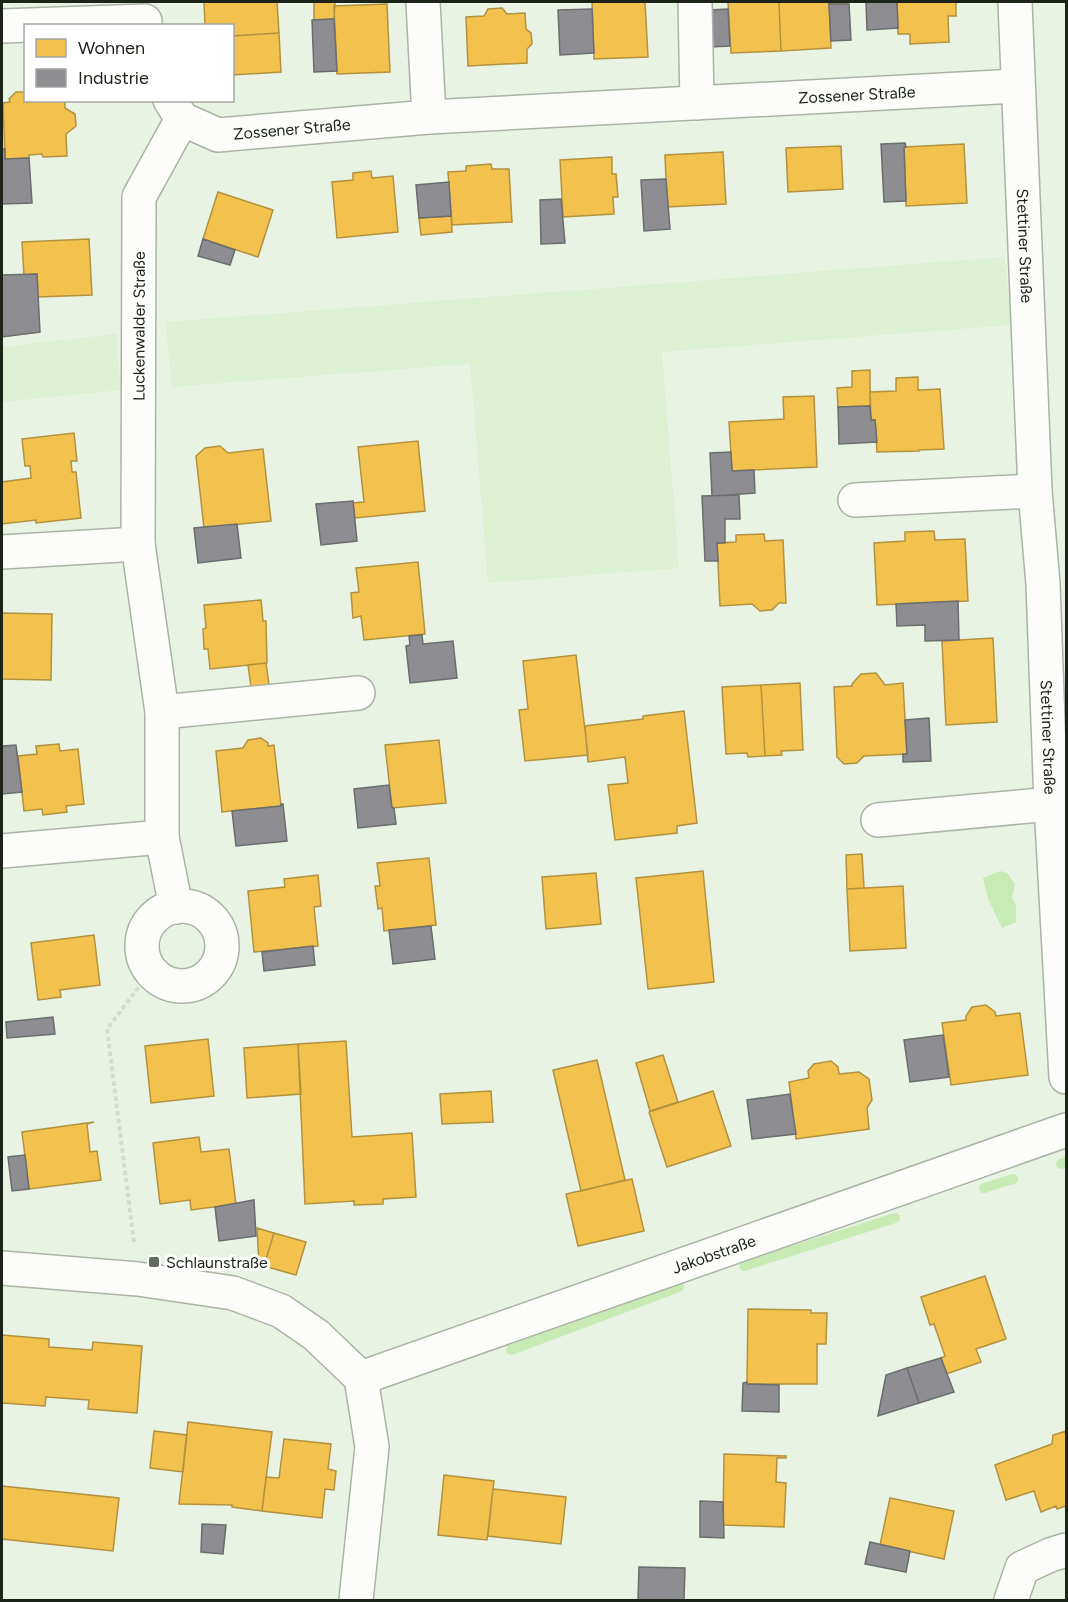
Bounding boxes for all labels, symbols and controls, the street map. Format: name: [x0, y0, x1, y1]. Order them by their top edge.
legend: [24, 24, 234, 102]
text: Wohnen: [78, 37, 145, 59]
text: Industrie: [78, 67, 149, 89]
street label: Zossener Straße: [798, 82, 916, 108]
street label: Zossener Straße: [233, 115, 352, 144]
street label: Stettiner Straße: [1013, 188, 1036, 304]
street label: Luckenwalder Straße: [129, 251, 149, 401]
street label: Stettiner Straße: [1036, 679, 1060, 795]
street label: Jakobstraße: [670, 1231, 759, 1278]
place label: Schlaunstraße: [166, 1253, 268, 1272]
marker: Schlaunstraße: [147, 1255, 161, 1269]

